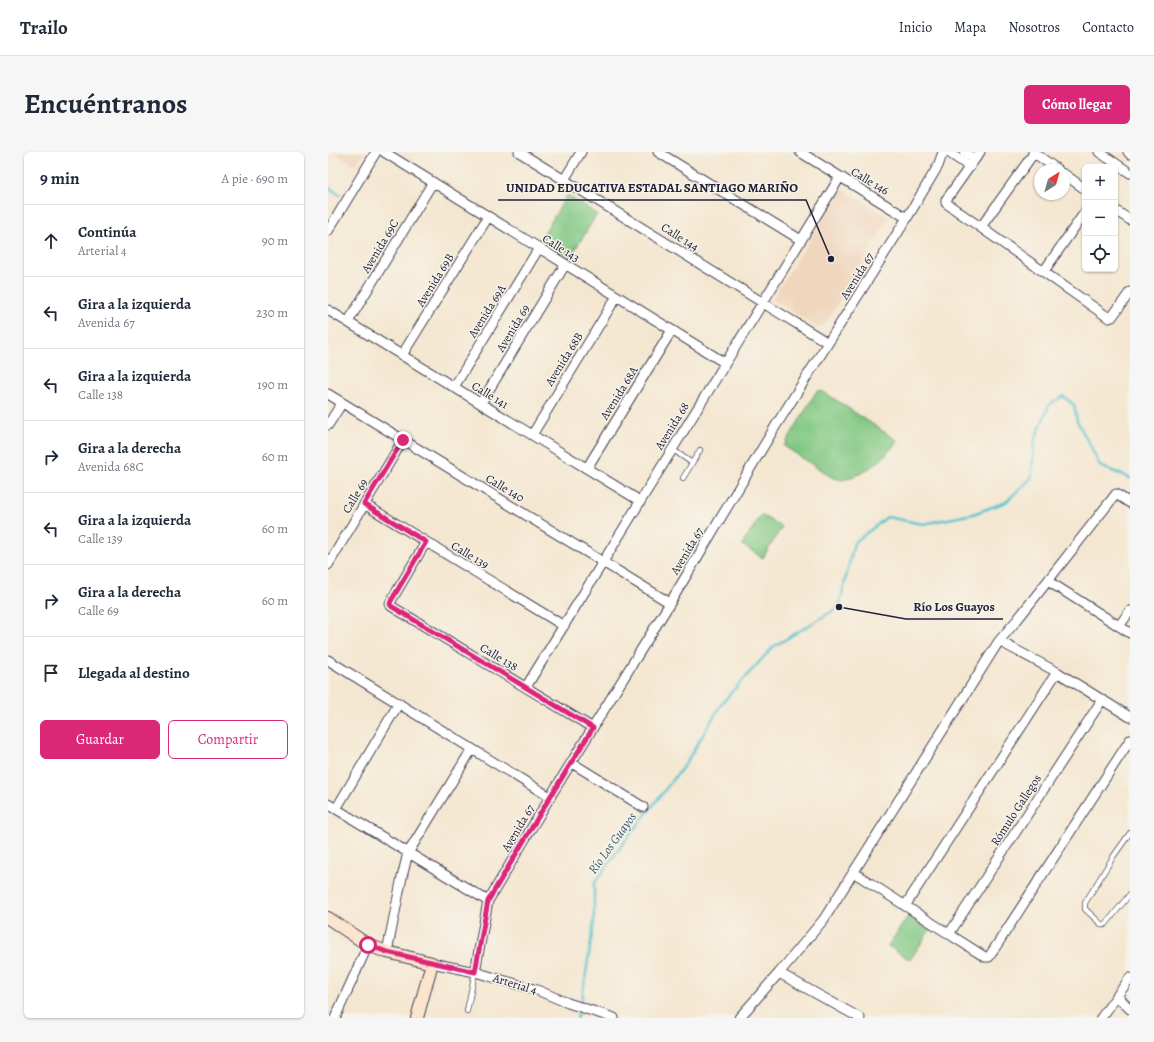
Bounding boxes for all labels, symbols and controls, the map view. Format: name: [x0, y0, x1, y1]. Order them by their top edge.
text: Trailo: [20, 15, 68, 41]
text: Inicio: [899, 18, 932, 37]
text: Mapa: [954, 18, 986, 37]
text: Nosotros: [1008, 18, 1060, 37]
text: Contacto: [1082, 18, 1134, 37]
text: Encuéntranos: [24, 85, 188, 123]
button: Cómo llegar: [1024, 85, 1130, 124]
street label: Calle 146: [848, 163, 892, 199]
north arrow: [1034, 164, 1070, 200]
map controls: [1082, 164, 1118, 272]
button: +: [1082, 164, 1118, 200]
text: 9 min: [40, 167, 80, 190]
text: A pie · 690 m: [222, 170, 288, 187]
callout: UNIDAD EDUCATIVA ESTADAL SANTIAGO MARIÑO: [498, 175, 806, 200]
text: UNIDAD EDUCATIVA ESTADAL SANTIAGO MARIÑO: [506, 179, 798, 196]
button: −: [1082, 200, 1118, 236]
street label: Avenida 69C: [357, 216, 402, 277]
street label: Calle 144: [658, 219, 702, 255]
text: Continúa: [78, 222, 136, 242]
icon: ahead: [40, 230, 62, 252]
street label: Calle 143: [539, 230, 583, 266]
text: 90 m: [262, 232, 288, 249]
button: locate: [1082, 236, 1118, 272]
text: Arterial 4: [78, 242, 127, 259]
street label: Avenida 67: [836, 249, 878, 303]
street label: Avenida 69B: [412, 250, 458, 310]
street label: Avenida 69A: [464, 281, 510, 341]
text: Gira a la izquierda: [78, 294, 191, 314]
street label: Avenida 69: [492, 301, 533, 356]
icon: left: [40, 302, 62, 324]
text: 230 m: [256, 304, 288, 321]
text: Avenida 67: [78, 314, 135, 331]
street label: Avenida 68B: [541, 329, 587, 390]
street label: Avenida 68A: [596, 362, 642, 424]
text: Gira a la izquierda: [78, 366, 191, 386]
icon: left: [40, 374, 62, 396]
text: 190 m: [257, 376, 288, 393]
street label: Calle 141: [469, 378, 511, 412]
text: Calle 138: [78, 386, 123, 403]
street label: Avenida 68: [651, 399, 693, 454]
route end: [394, 431, 412, 449]
text: Gira a la derecha: [78, 438, 181, 458]
icon: right: [40, 446, 62, 468]
text: 60 m: [262, 448, 288, 465]
text: Avenida 68C: [78, 458, 144, 475]
street label: Calle 140: [483, 470, 527, 506]
street label: Calle 69: [338, 476, 372, 516]
text: Gira a la izquierda: [78, 510, 191, 530]
icon: left: [40, 518, 62, 540]
text: 60 m: [262, 520, 288, 537]
street label: Avenida 67: [666, 524, 708, 578]
text: Calle 139: [78, 530, 123, 547]
street label: Calle 139: [448, 538, 492, 572]
text: Gira a la derecha: [78, 582, 181, 602]
icon: right: [40, 590, 62, 612]
text: 60 m: [262, 592, 288, 609]
callout: Río Los Guayos: [906, 594, 1003, 619]
text: Río Los Guayos: [913, 598, 995, 615]
text: Calle 69: [78, 602, 119, 619]
street label: Calle 138: [477, 639, 521, 675]
icon: arrive: [40, 662, 62, 684]
text: Llegada al destino: [78, 663, 190, 683]
button: Guardar: [40, 720, 160, 759]
button: Compartir: [168, 720, 288, 759]
street label: Rómulo Gallegos: [987, 771, 1045, 849]
street label: Avenida 67: [497, 801, 539, 855]
water label: Río Los Guayos: [584, 808, 640, 877]
route start: [359, 936, 377, 954]
street label: Arterial 4: [490, 969, 539, 998]

